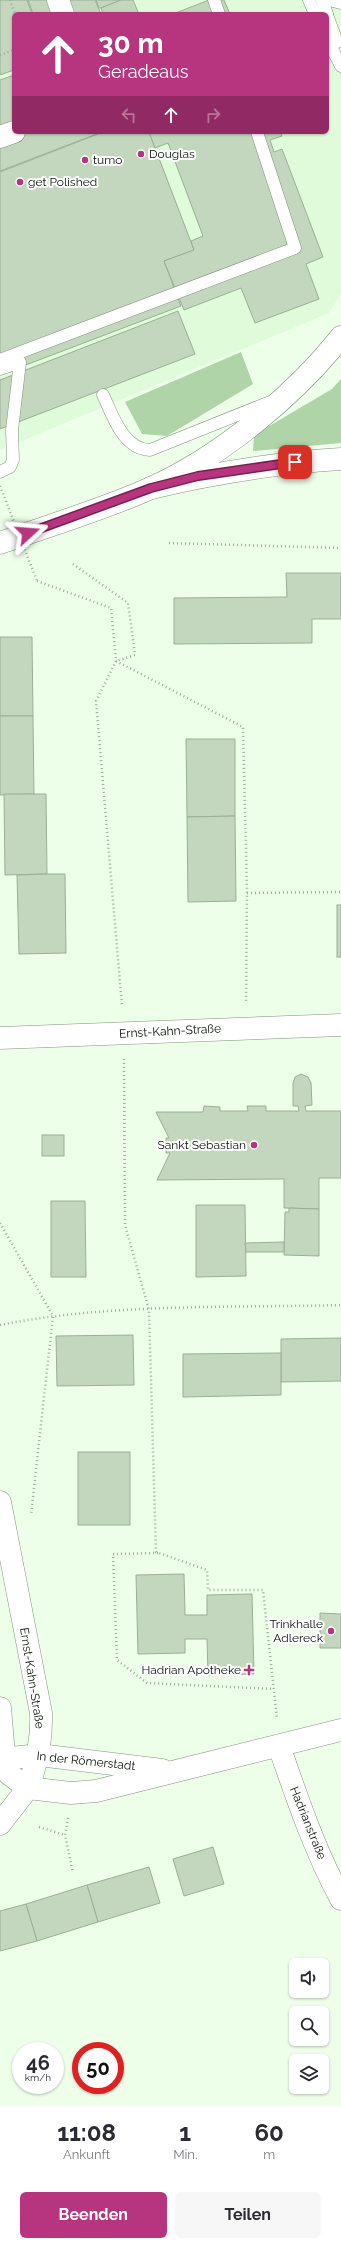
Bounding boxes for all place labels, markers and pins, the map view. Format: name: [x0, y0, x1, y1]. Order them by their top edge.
place label: Douglas: [149, 147, 195, 161]
marker: Douglas: [136, 149, 146, 159]
place label: tumo: [93, 153, 122, 167]
marker: tumo: [80, 155, 90, 165]
place label: get Polished: [28, 175, 97, 189]
marker: get Polished: [15, 177, 25, 187]
pin: [278, 445, 312, 479]
place label: Sankt Sebastian: [157, 1138, 246, 1152]
marker: Sankt Sebastian: [249, 1140, 259, 1150]
place label: Trinkhalle Adlereck: [269, 1617, 324, 1645]
marker: Trinkhalle Adlereck: [326, 1626, 336, 1636]
place label: Hadrian Apotheke: [141, 1663, 241, 1677]
marker: Hadrian Apotheke: [244, 1665, 254, 1675]

